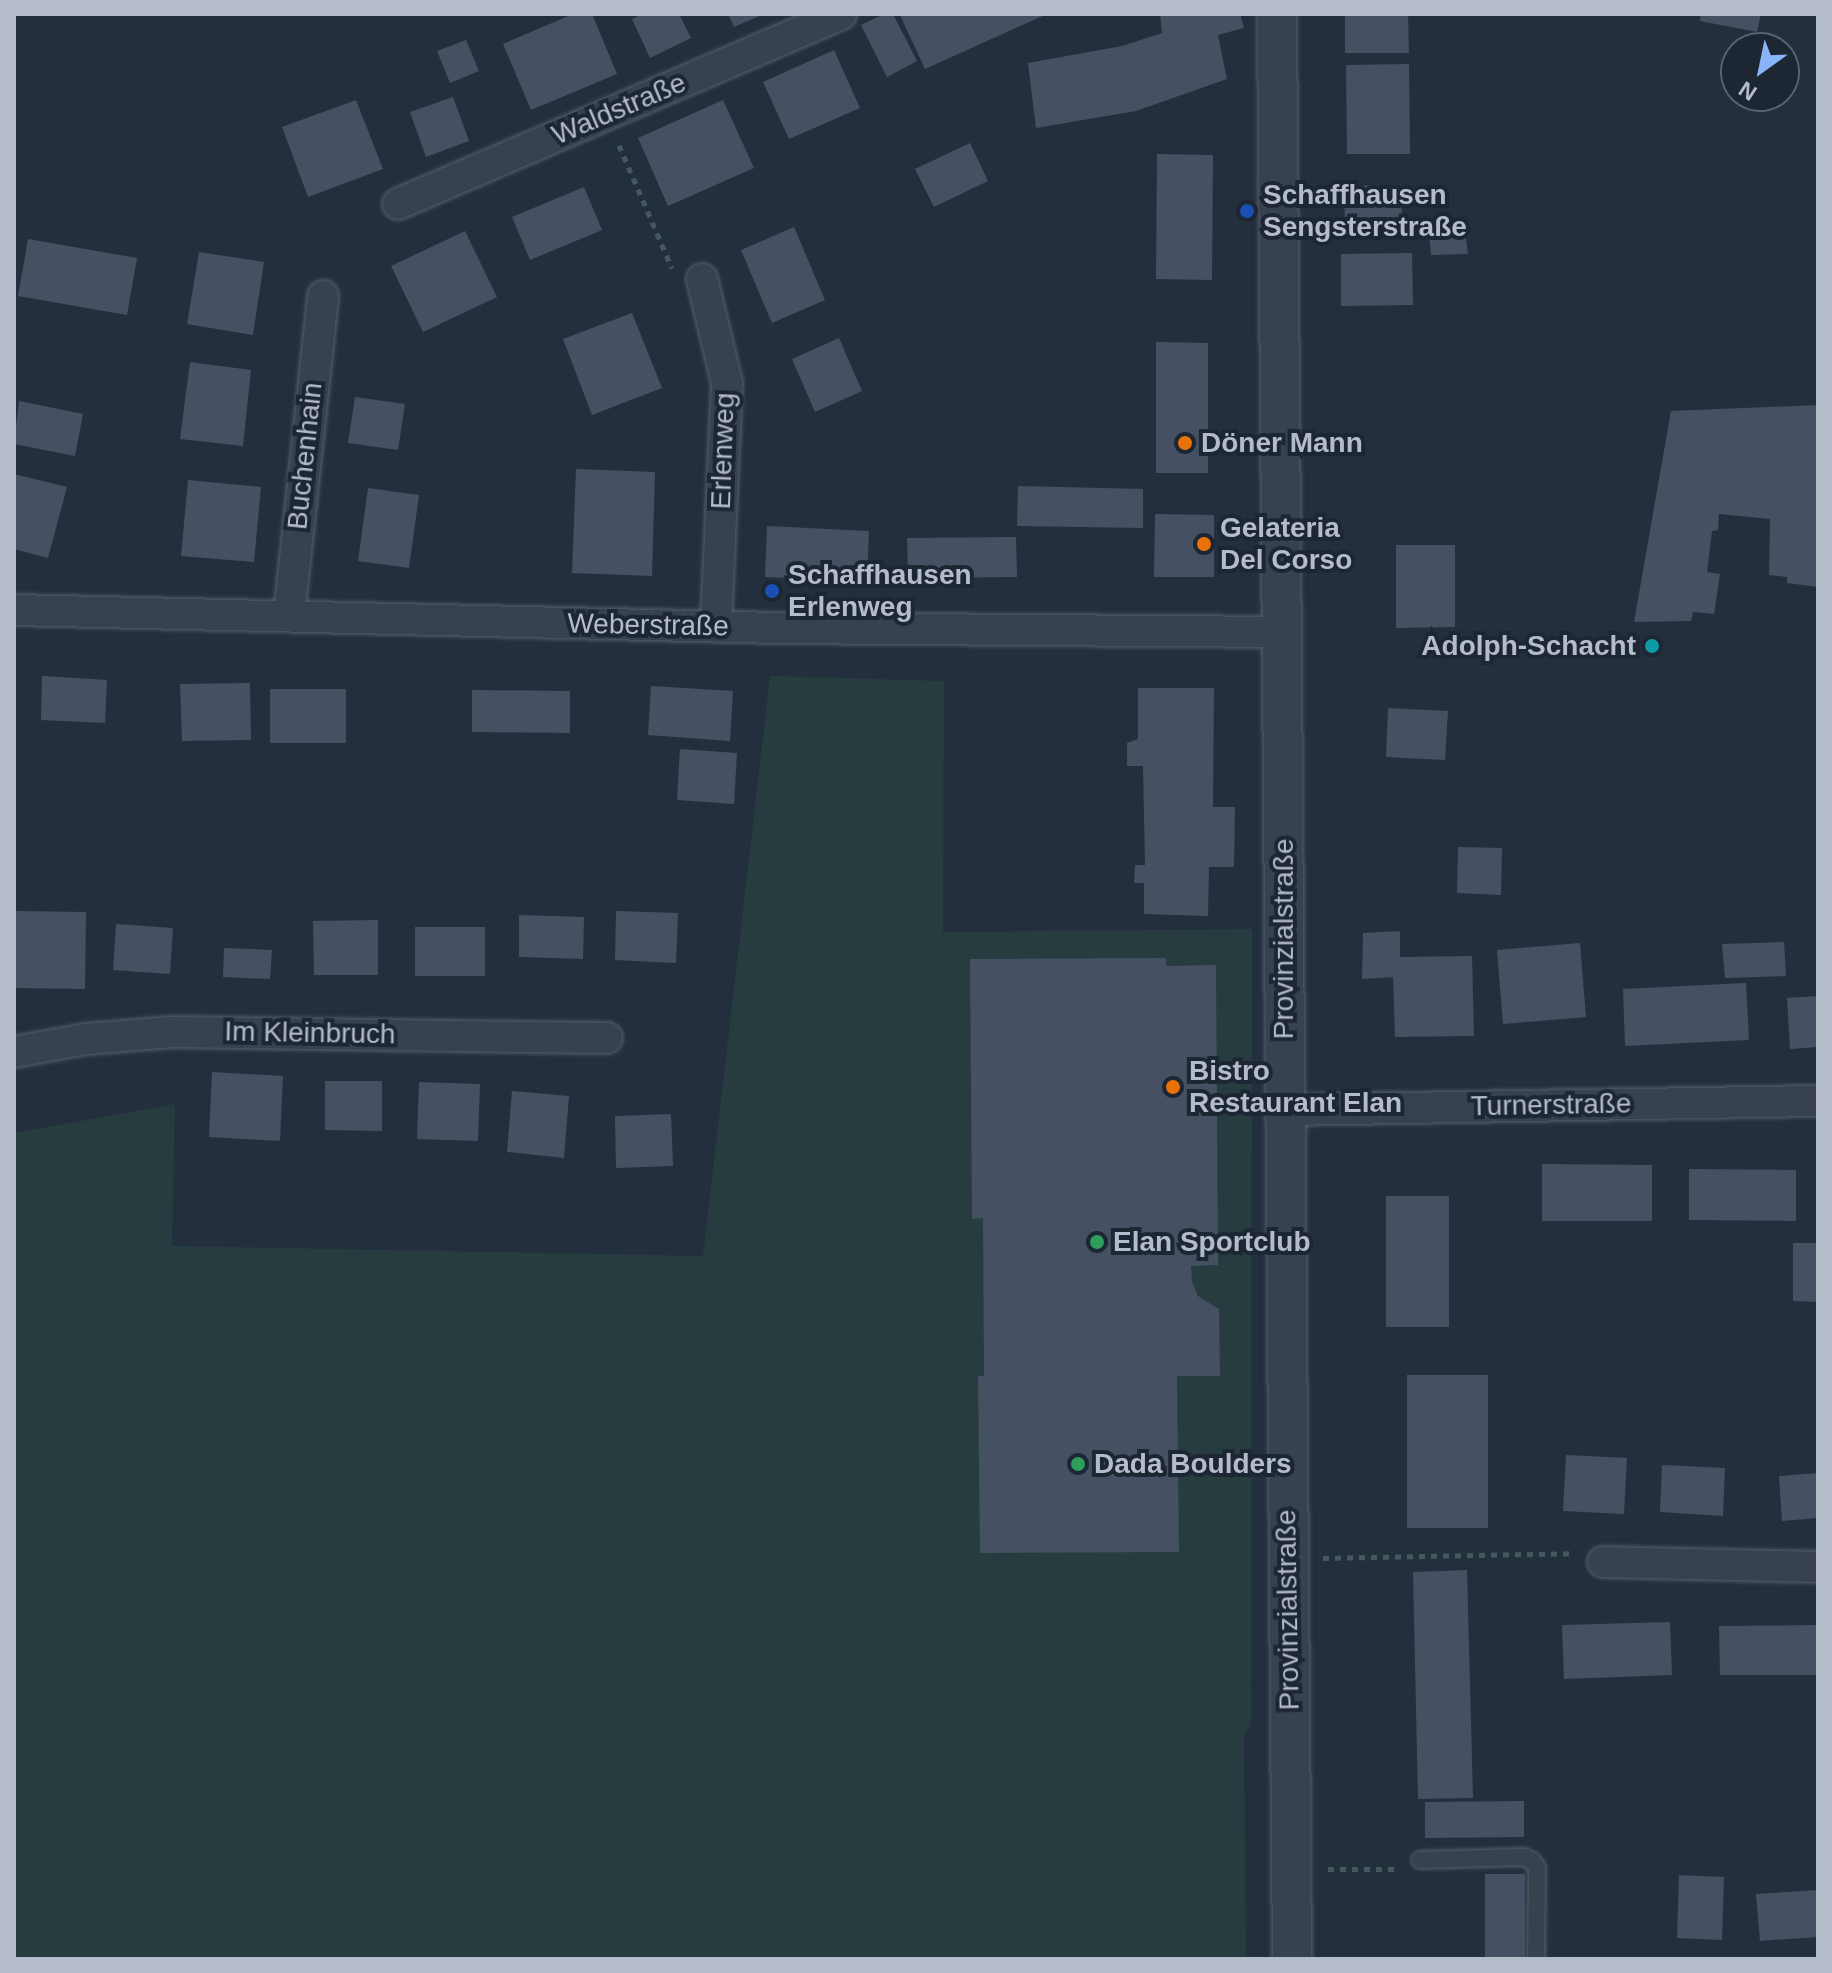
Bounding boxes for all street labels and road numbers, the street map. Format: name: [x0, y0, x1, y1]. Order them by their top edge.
street label: Waldstraße: [547, 66, 691, 152]
street label: Buchenhain: [281, 381, 329, 531]
street label: Erlenweg: [704, 392, 742, 510]
street label: Weberstraße: [567, 607, 729, 643]
street label: Provinzialstraße: [1267, 839, 1301, 1039]
street label: Im Kleinbruch: [224, 1015, 396, 1051]
street label: Turnerstraße: [1470, 1087, 1632, 1123]
street label: Provinzialstraße: [1269, 1509, 1307, 1711]

